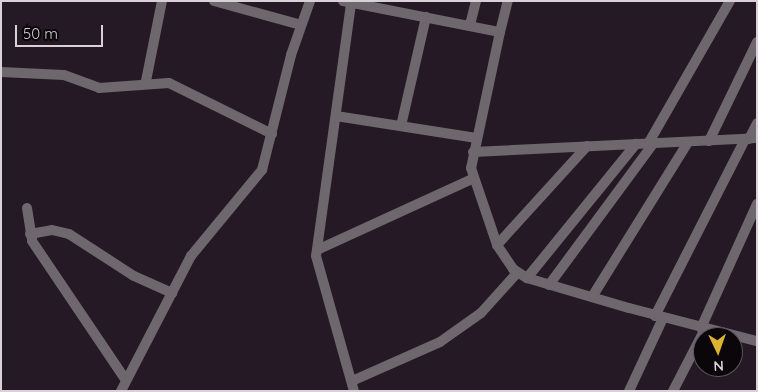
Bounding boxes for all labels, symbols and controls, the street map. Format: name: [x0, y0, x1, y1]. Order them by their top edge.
scale bar: [18, 15, 105, 47]
text: 50 m: [23, 24, 58, 43]
north arrow: [693, 327, 743, 377]
text: N: [713, 357, 724, 375]

